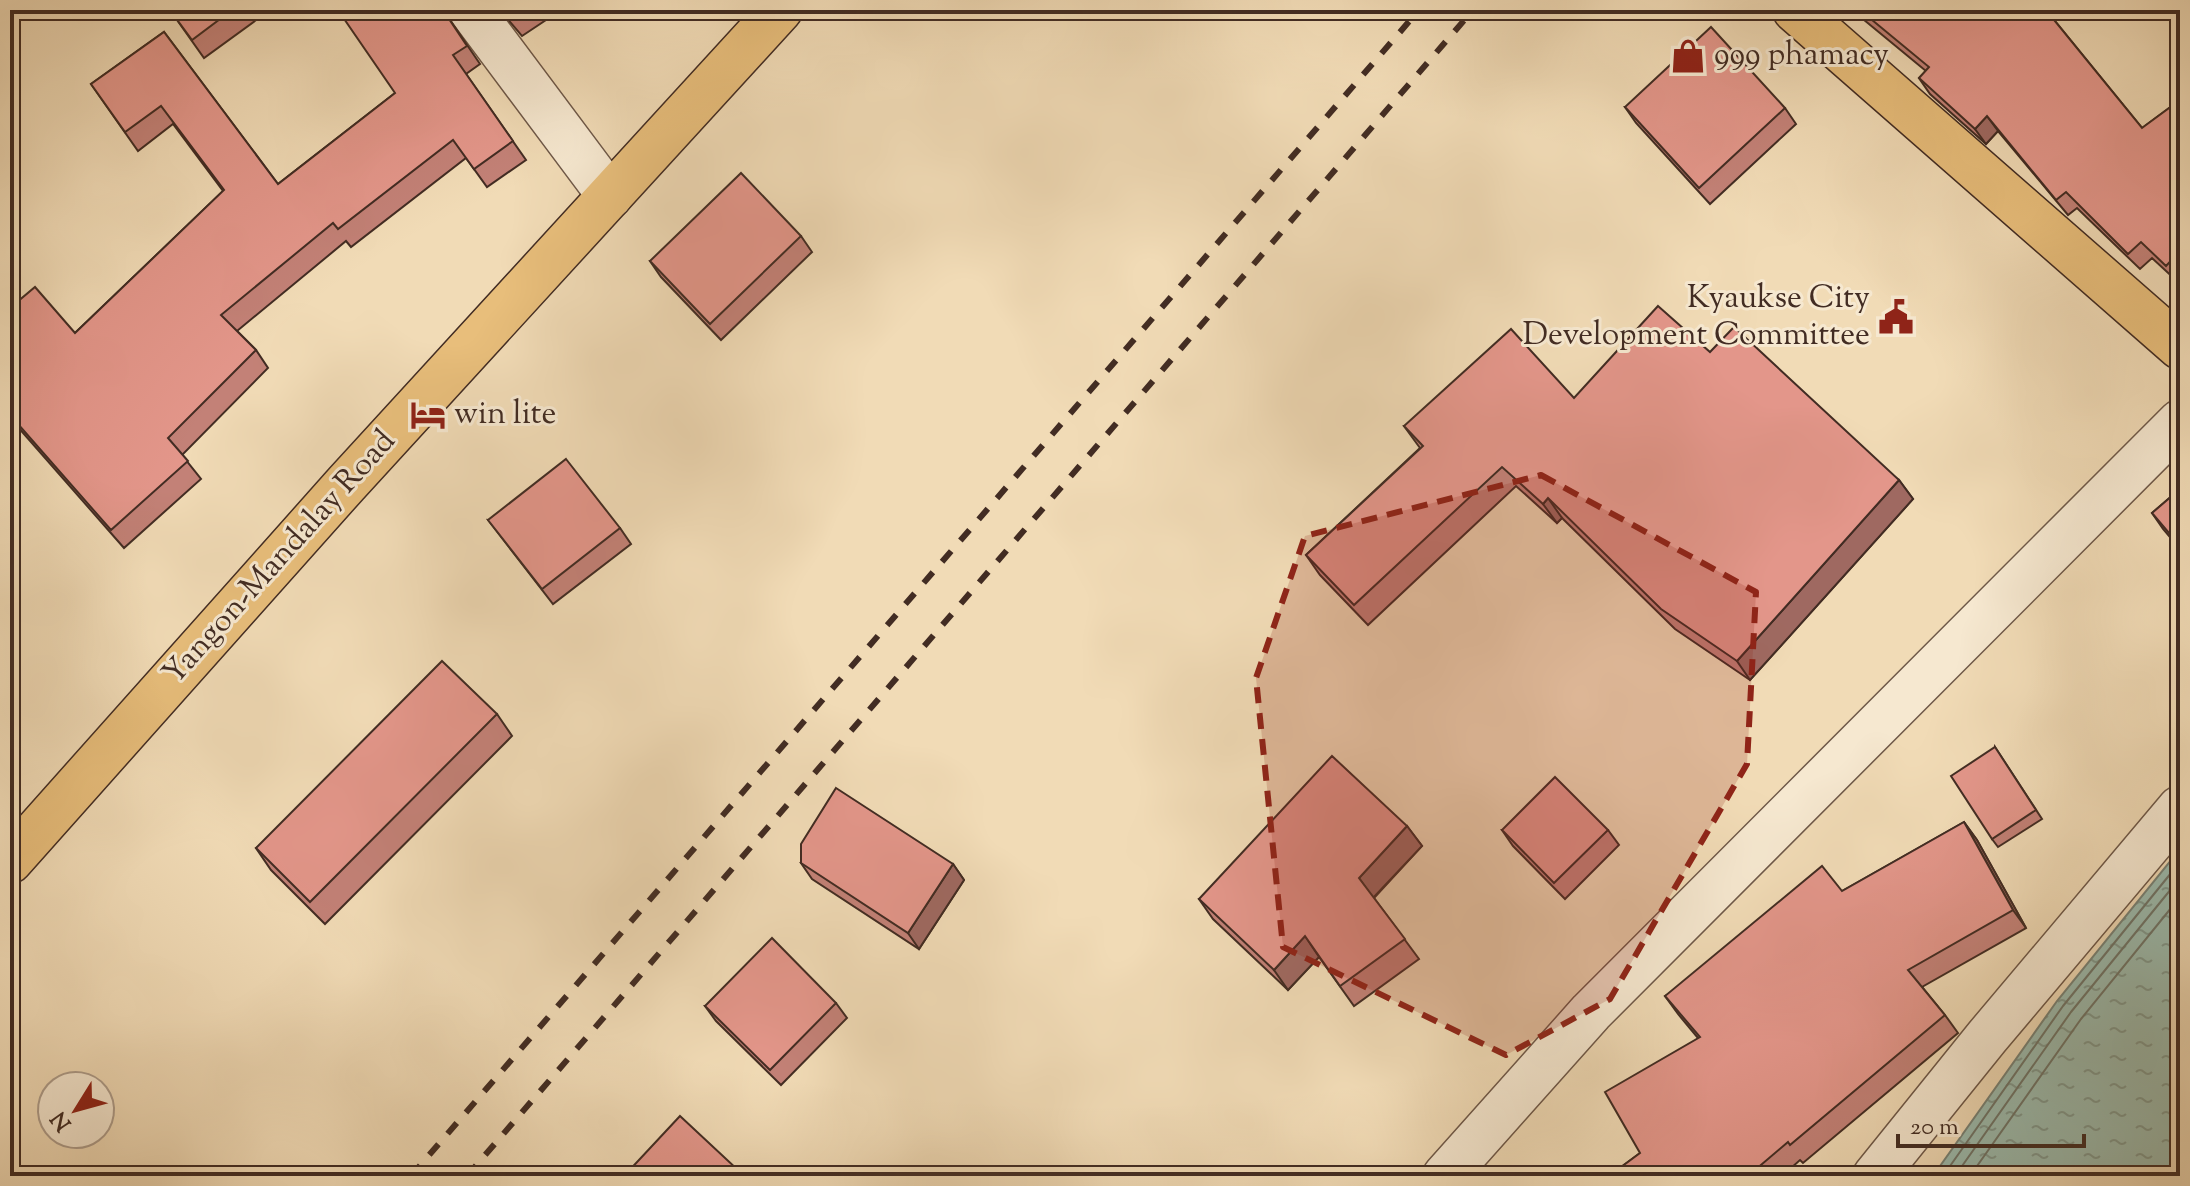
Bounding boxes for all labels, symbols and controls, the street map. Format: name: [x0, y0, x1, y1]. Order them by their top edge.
place label: 999 phamacy: [1714, 33, 1889, 79]
shop icon: 999 phamacy: [1669, 37, 1707, 75]
place label: Kyaukse City Development Committee: [1523, 276, 1870, 359]
public building icon: Kyaukse City Development Committee: [1877, 298, 1915, 336]
place label: win lite: [454, 392, 556, 438]
hotel icon: win lite: [409, 396, 447, 434]
street label: Yangon-Mandalay Road: [153, 420, 407, 696]
north arrow: [36, 1070, 116, 1150]
scale bar: [1898, 1098, 2084, 1148]
text: N: [44, 1103, 80, 1137]
text: 20 m: [1910, 1111, 1959, 1145]

